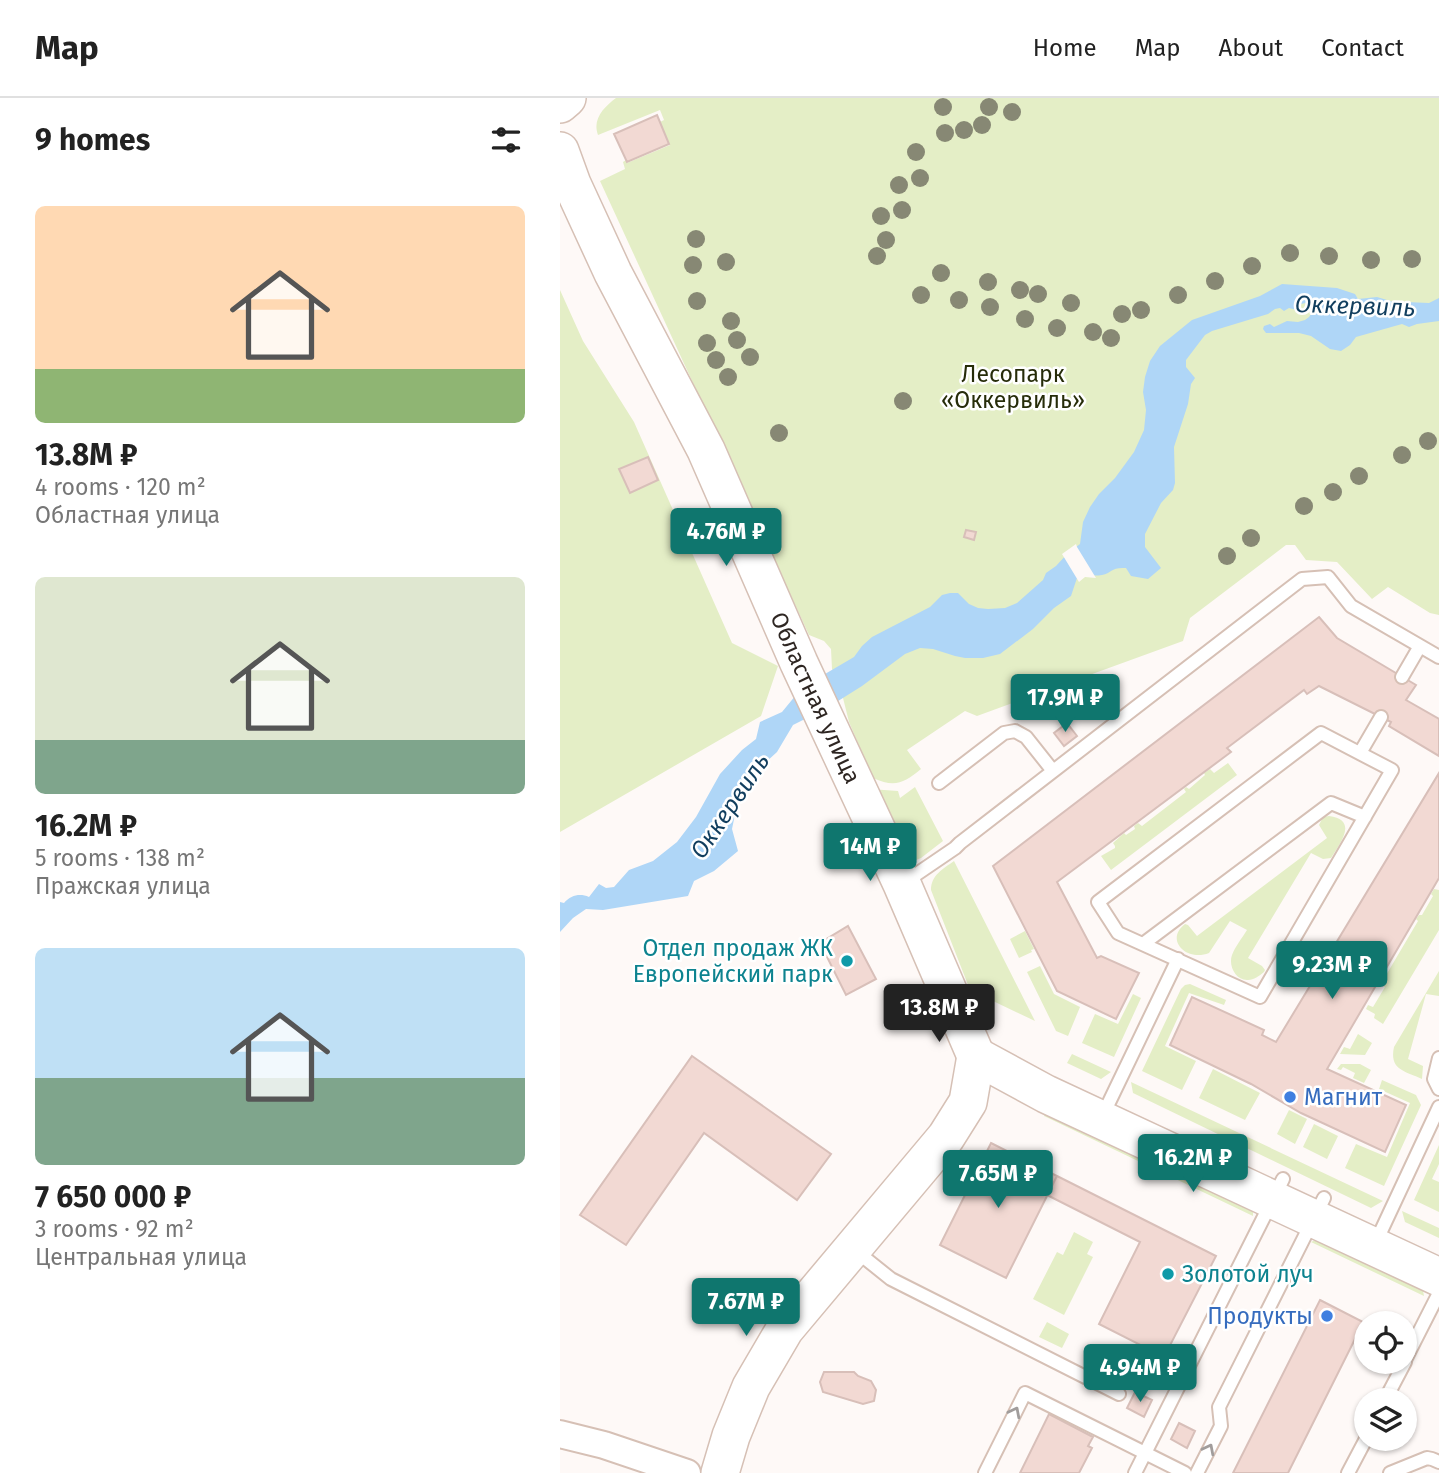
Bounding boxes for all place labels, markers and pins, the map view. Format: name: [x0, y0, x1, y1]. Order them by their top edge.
pin: 4.76M ₽: [661, 508, 791, 568]
pin: 17.9M ₽: [1000, 674, 1130, 734]
pin: 14M ₽: [821, 824, 919, 883]
place label: Отдел продаж ЖК Европейский парк: [633, 934, 833, 988]
pin: 9.23M ₽: [1267, 942, 1397, 1001]
marker: Отдел продаж ЖК Европейский парк: [839, 953, 855, 969]
pin: 13.8M ₽: [874, 984, 1004, 1044]
place label: Магнит: [1304, 1083, 1383, 1111]
marker: Магнит: [1282, 1089, 1298, 1105]
pin: 16.2M ₽: [1128, 1134, 1258, 1194]
pin: 7.65M ₽: [933, 1150, 1063, 1210]
place label: Золотой луч: [1182, 1260, 1314, 1288]
marker: Золотой луч: [1160, 1266, 1176, 1282]
pin: 7.67M ₽: [681, 1278, 811, 1338]
place label: Продукты: [1207, 1302, 1313, 1330]
marker: Продукты: [1319, 1308, 1335, 1324]
pin: 4.94M ₽: [1075, 1344, 1205, 1404]

